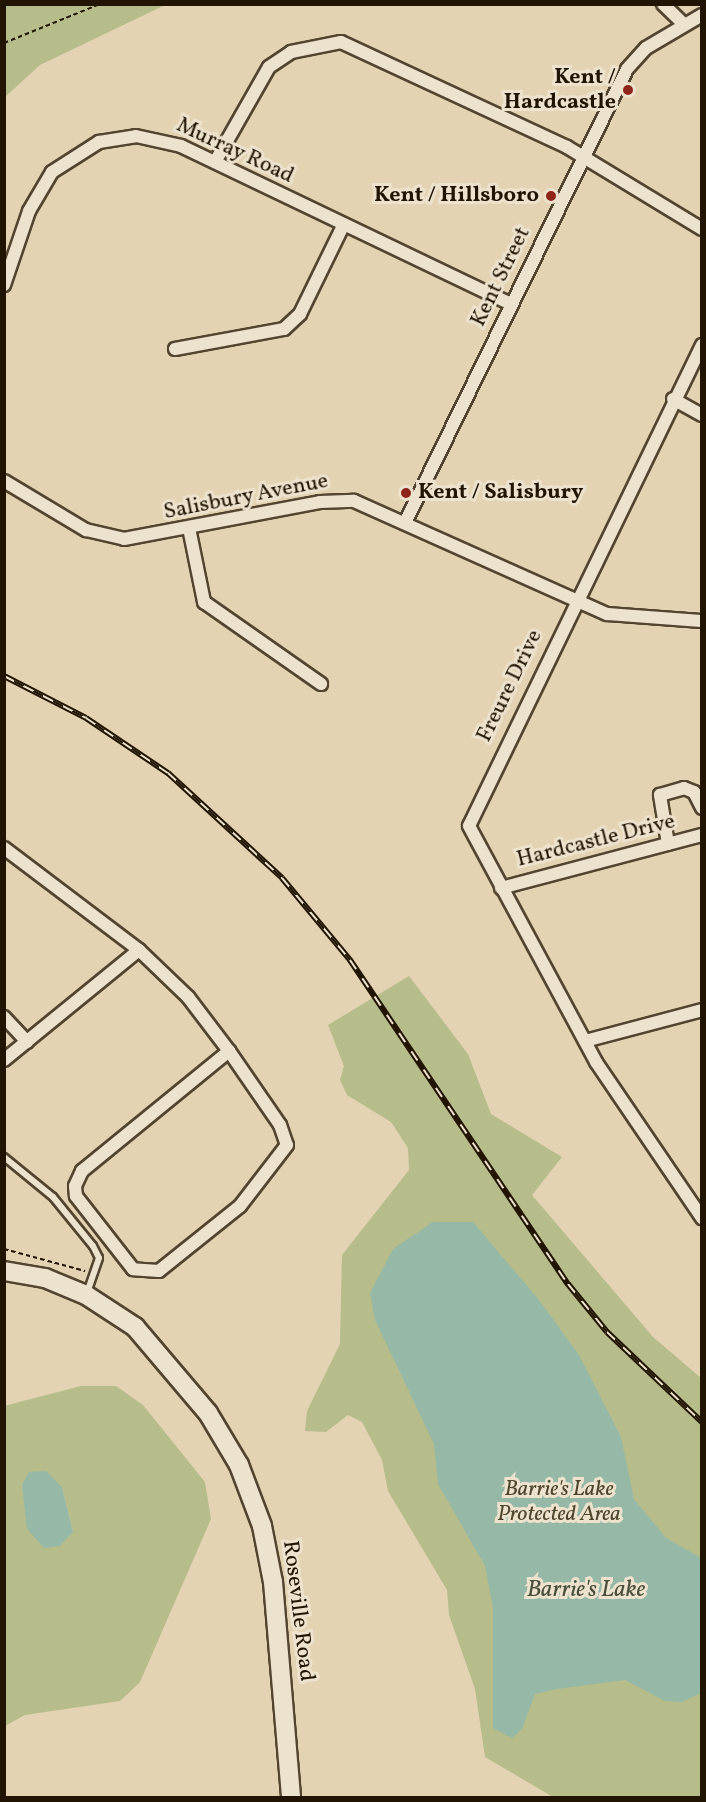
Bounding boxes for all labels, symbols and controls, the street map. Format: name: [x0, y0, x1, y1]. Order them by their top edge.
place label: Kent / Hardcastle: [504, 64, 616, 116]
marker: Kent / Hardcastle: [621, 83, 635, 97]
street label: Murray Road: [172, 112, 298, 190]
place label: Kent / Hillsboro: [374, 183, 539, 209]
marker: Kent / Hillsboro: [544, 189, 558, 203]
street label: Kent Street: [466, 223, 536, 331]
street label: Salisbury Avenue: [161, 468, 331, 526]
place label: Kent / Salisbury: [418, 480, 583, 506]
marker: Kent / Salisbury: [399, 486, 413, 500]
street label: Freure Drive: [472, 626, 548, 746]
street label: Hardcastle Drive: [514, 809, 678, 873]
park label: Barrie's Lake Protected Area: [497, 1476, 621, 1528]
street label: Roseville Road: [276, 1539, 320, 1683]
water label: Barrie's Lake: [527, 1577, 645, 1605]

